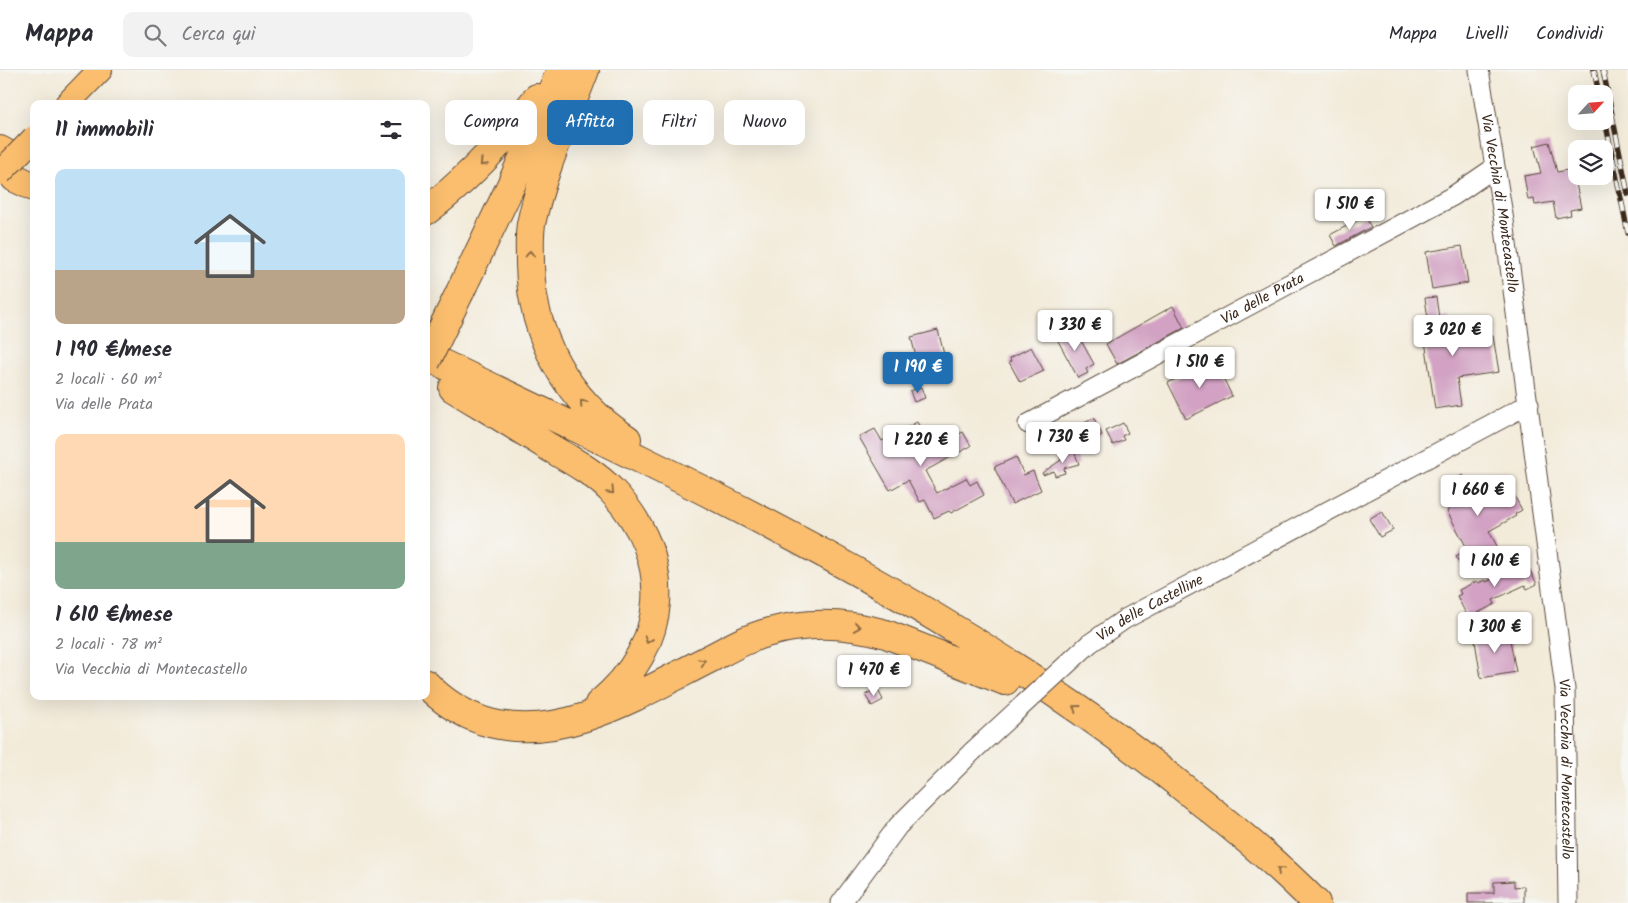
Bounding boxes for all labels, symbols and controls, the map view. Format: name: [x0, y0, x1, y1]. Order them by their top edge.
search box: [123, 12, 473, 57]
text: Mappa: [25, 15, 93, 54]
text: Cerca qui: [181, 20, 255, 50]
text: Mappa: [1389, 20, 1437, 49]
text: Livelli: [1465, 20, 1508, 49]
text: Condividi: [1536, 20, 1603, 49]
icon: search: [141, 21, 169, 49]
north arrow: [1568, 85, 1612, 130]
map controls: [1568, 85, 1613, 185]
chip: Compra: [445, 100, 537, 145]
chip: Affitta: [547, 100, 633, 145]
chip: Filtri: [643, 100, 714, 145]
chip: Nuovo: [724, 100, 805, 145]
street label: Via Vecchia di Montecastello: [1473, 112, 1524, 295]
text: 11 immobili: [55, 114, 154, 147]
icon: filters: [377, 116, 405, 144]
button: layers: [1568, 140, 1613, 185]
one-way arrow: [479, 157, 488, 166]
pin: 1 510 €: [1304, 189, 1396, 231]
text: 1 510 €: [1326, 192, 1374, 217]
icon: home: [185, 201, 275, 291]
one-way arrow: [525, 250, 535, 258]
street label: Via delle Prata: [1217, 267, 1309, 331]
pin: 1 330 €: [1029, 310, 1121, 352]
text: 1 330 €: [1048, 313, 1102, 338]
pin: 3 020 €: [1407, 314, 1499, 357]
text: 3 020 €: [1425, 318, 1481, 343]
text: 1 190 €/mese: [55, 334, 172, 367]
pin: 1 510 €: [1154, 346, 1246, 389]
text: 1 510 €: [1176, 350, 1224, 375]
pin: 1 190 €: [872, 352, 964, 394]
text: 1 190 €: [894, 355, 942, 380]
text: 2 locali · 60 m²: [55, 367, 162, 392]
text: Via delle Prata: [55, 392, 153, 417]
one-way arrow: [580, 400, 589, 409]
pin: 1 730 €: [1017, 422, 1109, 464]
pin: 1 220 €: [875, 424, 967, 467]
text: 1 730 €: [1037, 425, 1089, 450]
text: 1 220 €: [894, 428, 948, 453]
icon: home: [185, 466, 275, 556]
pin: 1 660 €: [1432, 474, 1524, 517]
text: 1 660 €: [1452, 478, 1504, 503]
one-way arrow: [605, 485, 614, 494]
pin: 1 610 €: [1449, 546, 1541, 588]
text: 1 610 €: [1470, 549, 1520, 574]
street label: Via delle Castelline: [1092, 568, 1208, 648]
text: 1 610 €/mese: [55, 599, 173, 632]
pin: 1 300 €: [1449, 612, 1541, 654]
text: 1 300 €: [1469, 615, 1521, 640]
one-way arrow: [854, 621, 862, 632]
text: 2 locali · 78 m²: [55, 632, 162, 657]
one-way arrow: [644, 635, 654, 643]
pin: 1 470 €: [828, 654, 920, 697]
text: Via Vecchia di Montecastello: [55, 657, 247, 682]
one-way arrow: [697, 658, 706, 668]
text: 1 470 €: [848, 658, 900, 683]
street label: Via Vecchia di Montecastello: [1551, 677, 1578, 860]
one-way arrow: [1073, 705, 1082, 714]
one-way arrow: [1277, 867, 1286, 876]

